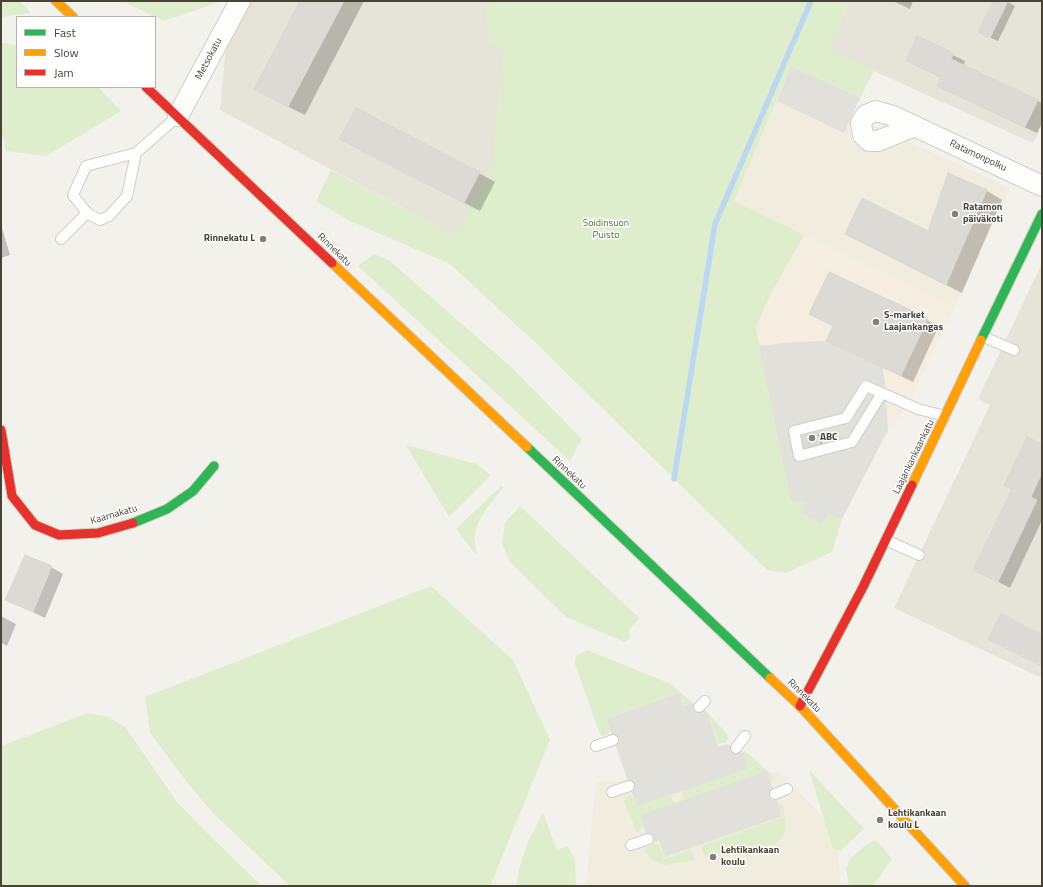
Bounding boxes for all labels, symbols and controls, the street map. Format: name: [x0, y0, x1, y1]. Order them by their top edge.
legend: [16, 16, 156, 88]
text: Fast: [54, 23, 76, 42]
street label: Metsokatu: [193, 36, 225, 82]
text: Slow: [54, 43, 79, 62]
text: Jam: [54, 63, 74, 82]
street label: Ratamonpolku: [948, 138, 1008, 174]
place label: Ratamon päiväkoti: [963, 202, 1003, 226]
marker: Ratamon päiväkoti: [950, 209, 960, 219]
park label: Soidinsuon Puisto: [583, 218, 629, 242]
street label: Rinnekatu: [314, 231, 354, 269]
place label: Rinnekatu L: [204, 233, 255, 245]
marker: Rinnekatu L: [258, 234, 268, 244]
place label: S-market Laajankangas: [884, 310, 943, 334]
marker: S-market Laajankangas: [871, 317, 881, 327]
street label: Laajankankaankatu: [891, 418, 937, 496]
place label: ABC: [820, 432, 838, 444]
marker: ABC: [807, 433, 817, 443]
street label: Rinnekatu: [549, 454, 589, 492]
street label: Kaarnakatu: [89, 503, 139, 527]
street label: Rinnekatu: [785, 677, 823, 715]
place label: Lehtikankaan koulu L: [888, 808, 946, 832]
marker: Lehtikankaan koulu L: [875, 815, 885, 825]
place label: Lehtikankaan koulu: [721, 845, 779, 868]
marker: Lehtikankaan koulu: [708, 852, 718, 862]

